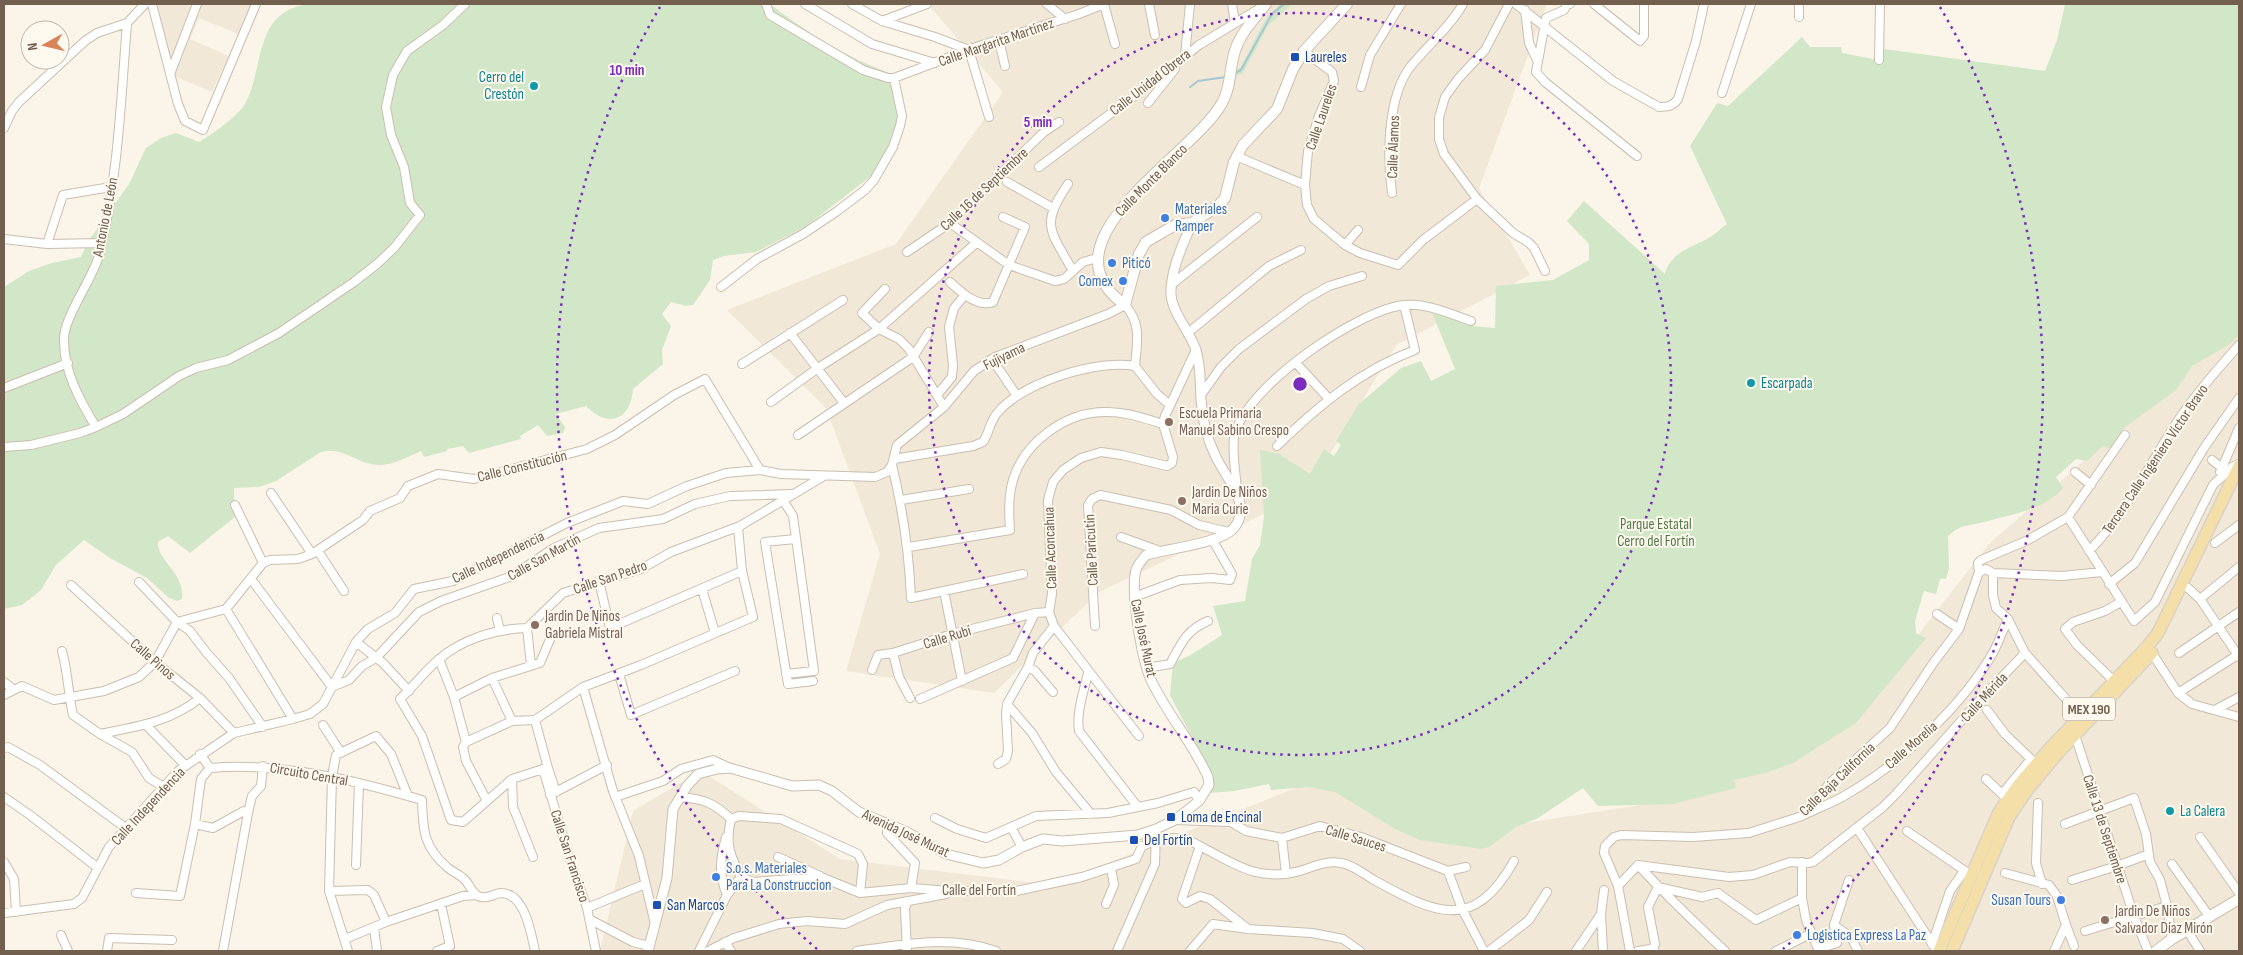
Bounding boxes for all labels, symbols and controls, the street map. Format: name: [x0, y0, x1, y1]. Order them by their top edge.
street label: Calle Margarita Martínez: [936, 14, 1057, 71]
north arrow: [20, 20, 70, 70]
text: N: [24, 42, 42, 52]
street label: Calle Unidad Obrera: [1106, 45, 1195, 120]
place label: Laureles: [1305, 48, 1347, 67]
marker: Laureles: [1289, 51, 1301, 63]
text: 10 min: [609, 61, 645, 80]
place label: Cerro del Crestón: [479, 68, 524, 104]
marker: Cerro del Crestón: [528, 80, 540, 92]
street label: Calle Laureles: [1301, 82, 1342, 153]
text: 5 min: [1024, 113, 1052, 132]
street label: Calle Álamos: [1383, 115, 1404, 179]
street label: Calle Monte Blanco: [1111, 140, 1192, 221]
street label: Calle 16 de Septiembre: [936, 144, 1032, 235]
street label: Antonio de León: [88, 176, 122, 259]
place label: Materiales Ramper: [1175, 200, 1227, 236]
marker: Materiales Ramper: [1159, 212, 1171, 224]
place label: Piticó: [1122, 254, 1151, 273]
marker: Piticó: [1106, 257, 1118, 269]
place label: Comex: [1078, 272, 1113, 291]
marker: Comex: [1117, 275, 1129, 287]
street label: Fujiyama: [980, 338, 1028, 375]
place label: Escarpada: [1761, 374, 1813, 393]
centre of rings: [1291, 375, 1309, 393]
marker: Escarpada: [1745, 377, 1757, 389]
street label: Tercera Calle Ingeniero Víctor Bravo: [2098, 381, 2213, 538]
place label: Escuela Primaria Manuel Sabino Crespo: [1179, 404, 1289, 440]
marker: Escuela Primaria Manuel Sabino Crespo: [1163, 416, 1175, 428]
street label: Calle Constitución: [475, 446, 569, 487]
place label: Jardin De Niños Maria Curie: [1191, 483, 1267, 519]
marker: Jardin De Niños Maria Curie: [1176, 495, 1188, 507]
street label: Calle Aconcahua: [1040, 506, 1061, 589]
street label: Calle Paricutín: [1080, 514, 1103, 586]
park label: Parque Estatal Cerro del Fortín: [1617, 515, 1695, 551]
street label: Calle Independencia: [449, 527, 548, 588]
street label: Calle San Martín: [504, 530, 584, 585]
street label: Calle San Pedro: [571, 556, 650, 599]
street label: Calle José Murat: [1126, 597, 1161, 679]
place label: Jardin De Niños Gabriela Mistral: [544, 607, 623, 643]
marker: Jardin De Niños Gabriela Mistral: [529, 619, 541, 631]
street label: Calle Rubí: [921, 621, 974, 654]
street label: Calle Pinos: [126, 635, 179, 684]
street label: Calle Mérida: [1957, 668, 2012, 726]
road number: MEX 190: [2063, 698, 2115, 721]
street label: Calle Morelia: [1881, 717, 1942, 773]
street label: Calle Baja California: [1795, 738, 1879, 820]
street label: Circuito Central: [268, 758, 350, 791]
street label: Calle Independencia: [107, 763, 190, 850]
street label: Calle 13 de Septiembre: [2078, 772, 2131, 886]
place label: La Calera: [2180, 802, 2225, 821]
street label: Avenida José Murat: [858, 804, 953, 862]
marker: La Calera: [2164, 805, 2176, 817]
street label: Calle San Francisco: [546, 808, 593, 905]
place label: Loma de Encinal: [1181, 808, 1261, 827]
marker: Loma de Encinal: [1165, 811, 1177, 823]
street label: Calle Sauces: [1323, 820, 1389, 857]
place label: Del Fortín: [1144, 831, 1193, 850]
marker: Del Fortín: [1128, 834, 1140, 846]
place label: S.o.s. Materiales Para La Construccion: [726, 859, 832, 895]
marker: S.o.s. Materiales Para La Construccion: [710, 871, 722, 883]
street label: Calle del Fortín: [942, 881, 1016, 900]
place label: Susan Tours: [1991, 891, 2051, 910]
marker: Susan Tours: [2055, 894, 2067, 906]
place label: San Marcos: [667, 896, 724, 915]
marker: San Marcos: [651, 899, 663, 911]
place label: Jardin De Niños Salvador Díaz Mirón: [2114, 902, 2213, 938]
marker: Jardin De Niños Salvador Díaz Mirón: [2099, 914, 2111, 926]
place label: Logistica Express La Paz: [1807, 926, 1927, 945]
marker: Logistica Express La Paz: [1791, 929, 1803, 941]

